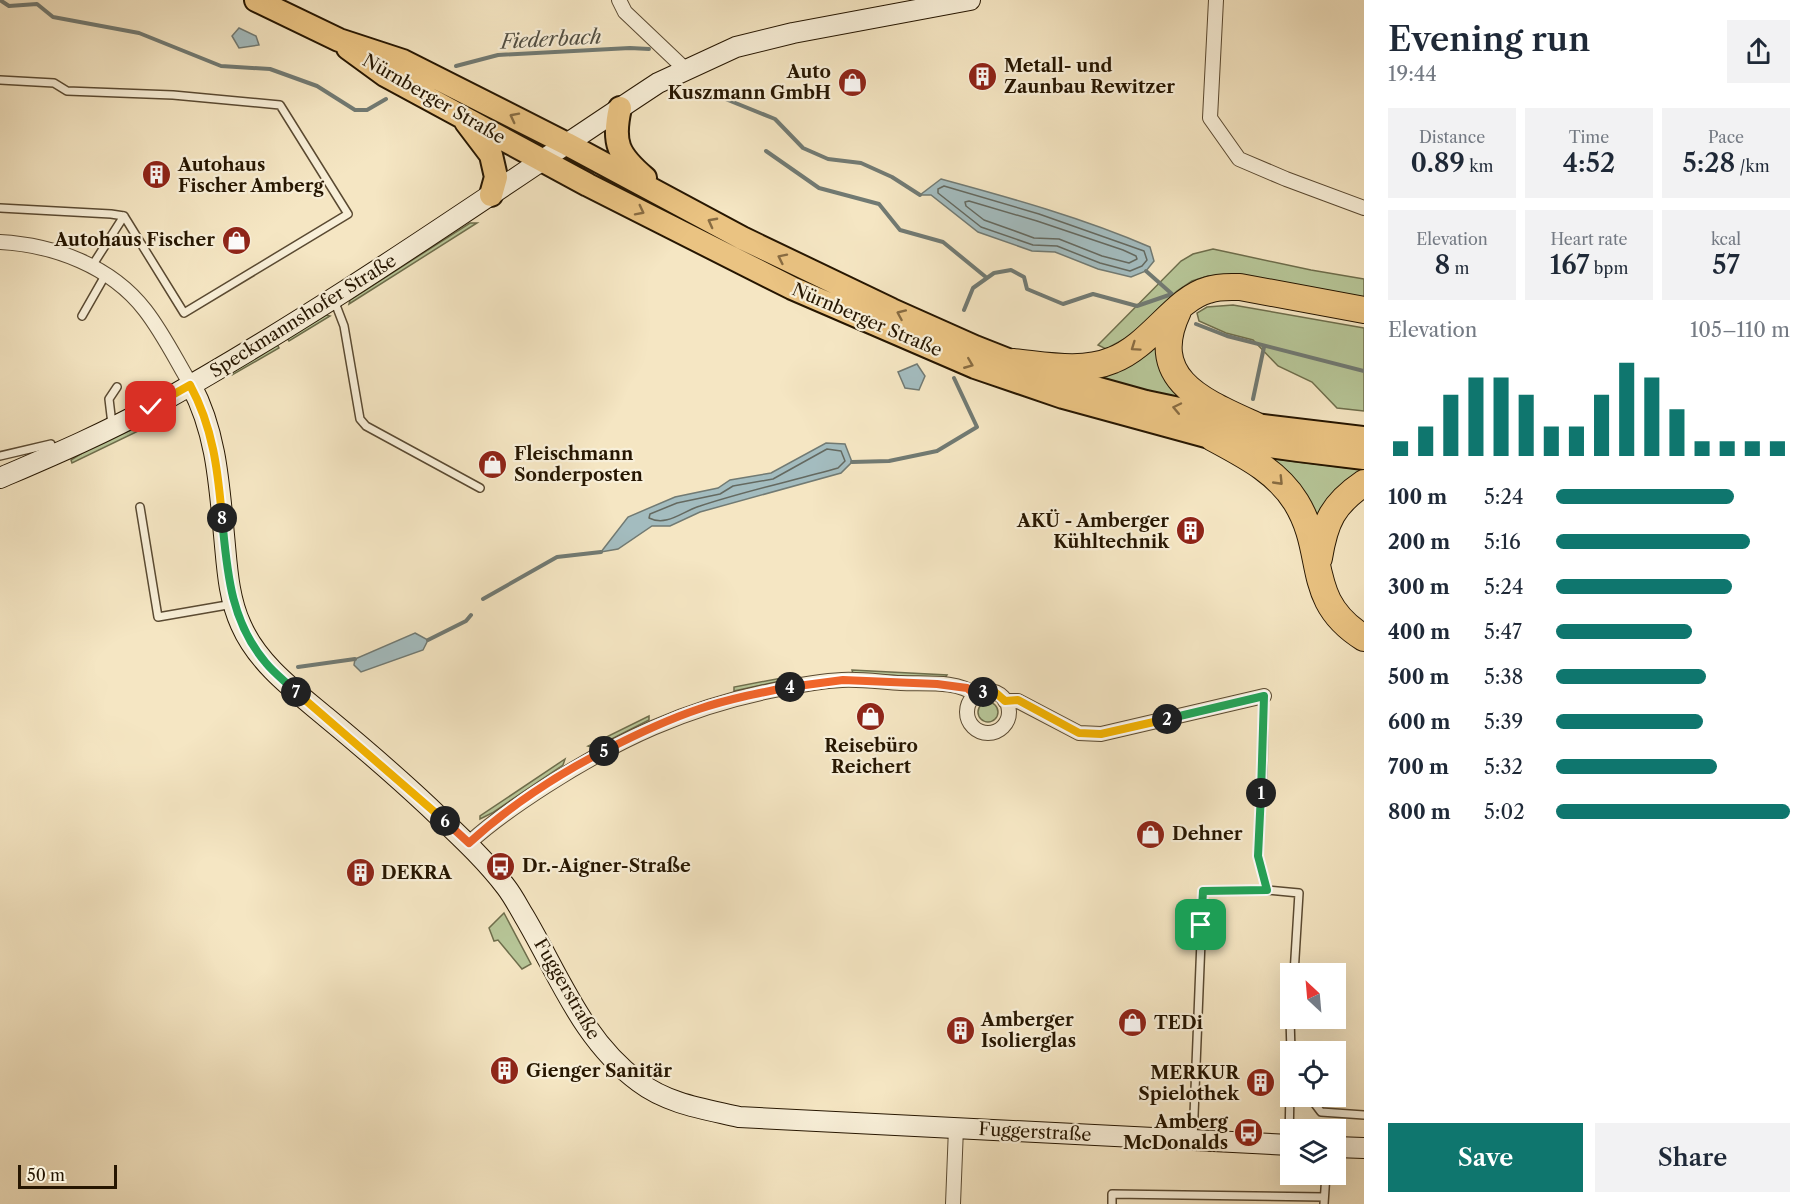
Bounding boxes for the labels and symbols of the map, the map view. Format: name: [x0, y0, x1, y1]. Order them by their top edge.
water label: Fiederbach: [498, 24, 602, 54]
street label: Nürnberger Straße: [359, 49, 509, 149]
place label: Metall- und Zaunbau Rewitzer: [1004, 55, 1175, 98]
building icon: Metall- und Zaunbau Rewitzer: [967, 60, 999, 92]
place label: Auto Kuszmann GmbH: [668, 61, 831, 104]
shop icon: Auto Kuszmann GmbH: [836, 66, 868, 98]
one-way arrow: [510, 113, 521, 125]
place label: Autohaus Fischer Amberg: [177, 154, 324, 197]
building icon: Autohaus Fischer Amberg: [141, 159, 173, 191]
one-way arrow: [634, 204, 645, 216]
one-way arrow: [707, 218, 718, 229]
shop icon: Autohaus Fischer: [220, 224, 252, 256]
place label: Autohaus Fischer: [53, 229, 215, 251]
street label: Speckmannshofer Straße: [206, 250, 400, 382]
one-way arrow: [778, 253, 789, 265]
street label: Nürnberger Straße: [789, 278, 945, 362]
one-way arrow: [897, 309, 908, 321]
one-way arrow: [1131, 340, 1142, 351]
one-way arrow: [963, 357, 974, 369]
pin: [125, 381, 176, 432]
one-way arrow: [1172, 402, 1182, 415]
place label: Fleischmann Sonderposten: [514, 443, 644, 486]
shop icon: Fleischmann Sonderposten: [477, 448, 509, 480]
one-way arrow: [1272, 475, 1283, 485]
pin: 8: [207, 503, 237, 533]
place label: AKÜ - Amberger Kühltechnik: [1016, 509, 1170, 553]
building icon: AKÜ - Amberger Kühltechnik: [1174, 515, 1206, 547]
pin: 4: [775, 672, 805, 702]
pin: 7: [281, 677, 311, 707]
pin: 3: [968, 677, 998, 707]
shop icon: Reisebüro Reichert: [855, 701, 887, 733]
pin: 2: [1152, 704, 1182, 734]
place label: Reisebüro Reichert: [824, 735, 918, 778]
pin: 5: [589, 736, 619, 766]
pin: 1: [1246, 778, 1276, 808]
pin: 6: [430, 806, 460, 836]
shop icon: Dehner: [1135, 818, 1167, 850]
place label: Dehner: [1172, 823, 1243, 845]
bus stop icon: Dr.-Aigner-Straße: [485, 850, 517, 882]
place label: Dr.-Aigner-Straße: [522, 855, 691, 877]
building icon: DEKRA: [344, 857, 376, 889]
place label: DEKRA: [381, 862, 453, 884]
pin: [1175, 899, 1226, 950]
street label: Fuggerstraße: [529, 935, 605, 1043]
north arrow: [1280, 963, 1346, 1029]
shop icon: TEDi: [1117, 1007, 1149, 1039]
place label: Amberger Isolierglas: [980, 1009, 1076, 1052]
place label: TEDi: [1154, 1012, 1204, 1034]
building icon: Amberger Isolierglas: [944, 1014, 976, 1046]
building icon: Gienger Sanitär: [489, 1055, 521, 1087]
place label: Gienger Sanitär: [526, 1060, 672, 1082]
place label: MERKUR Spielothek: [1138, 1062, 1240, 1105]
building icon: MERKUR Spielothek: [1244, 1067, 1276, 1099]
place label: Amberg McDonalds: [1123, 1111, 1229, 1154]
bus stop icon: Amberg McDonalds: [1233, 1116, 1265, 1148]
street label: Fuggerstraße: [978, 1118, 1092, 1146]
scale bar: [18, 1162, 117, 1190]

